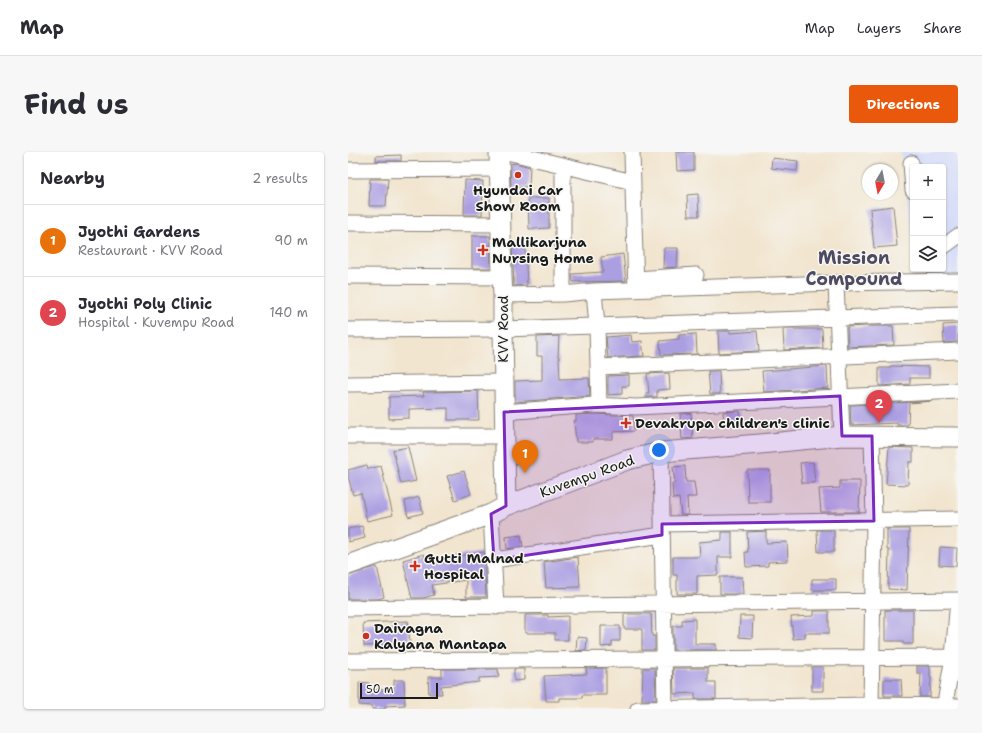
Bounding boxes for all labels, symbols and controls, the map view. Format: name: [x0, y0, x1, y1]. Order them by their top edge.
text: Map: [20, 15, 64, 40]
text: Map: [805, 19, 835, 37]
text: Layers: [857, 19, 901, 37]
text: Share: [923, 19, 962, 37]
text: Find us: [24, 85, 129, 123]
button: Directions: [849, 85, 958, 123]
north arrow: [862, 164, 898, 200]
map controls: [910, 164, 946, 272]
button: +: [910, 164, 946, 200]
text: Nearby: [40, 167, 105, 189]
text: 2 results: [252, 170, 308, 187]
marker: Hyundai Car Show Room: [513, 170, 523, 180]
place label: Hyundai Car Show Room: [473, 181, 564, 215]
button: −: [910, 200, 946, 236]
text: Jyothi Gardens: [78, 222, 200, 242]
text: 1: [50, 232, 56, 249]
text: 90 m: [274, 232, 308, 249]
place label: Mallikarjuna Nursing Home: [492, 233, 594, 267]
button: layers: [910, 236, 946, 272]
text: Restaurant · KVV Road: [78, 242, 223, 259]
marker: Mallikarjuna Nursing Home: [477, 244, 489, 256]
district label: Mission Compound: [806, 246, 902, 291]
text: Jyothi Poly Clinic: [78, 294, 212, 314]
street label: KVV Road: [494, 295, 512, 363]
text: 2: [48, 304, 58, 321]
text: 140 m: [269, 304, 308, 321]
text: Hospital · Kuvempu Road: [78, 314, 234, 331]
pin: 2: [866, 390, 892, 423]
place label: Devakrupa children's clinic: [635, 414, 830, 432]
marker: Devakrupa children's clinic: [620, 417, 632, 429]
pin: 1: [512, 440, 538, 473]
your location: [649, 440, 669, 460]
street label: Kuvempu Road: [537, 451, 637, 501]
place label: Gutti Malnad Hospital: [424, 549, 524, 583]
marker: Gutti Malnad Hospital: [409, 560, 421, 572]
place label: Daivagna Kalyana Mantapa: [374, 619, 507, 653]
marker: Daivagna Kalyana Mantapa: [361, 631, 371, 641]
scale bar: [360, 681, 438, 700]
text: 50 m: [366, 682, 394, 697]

